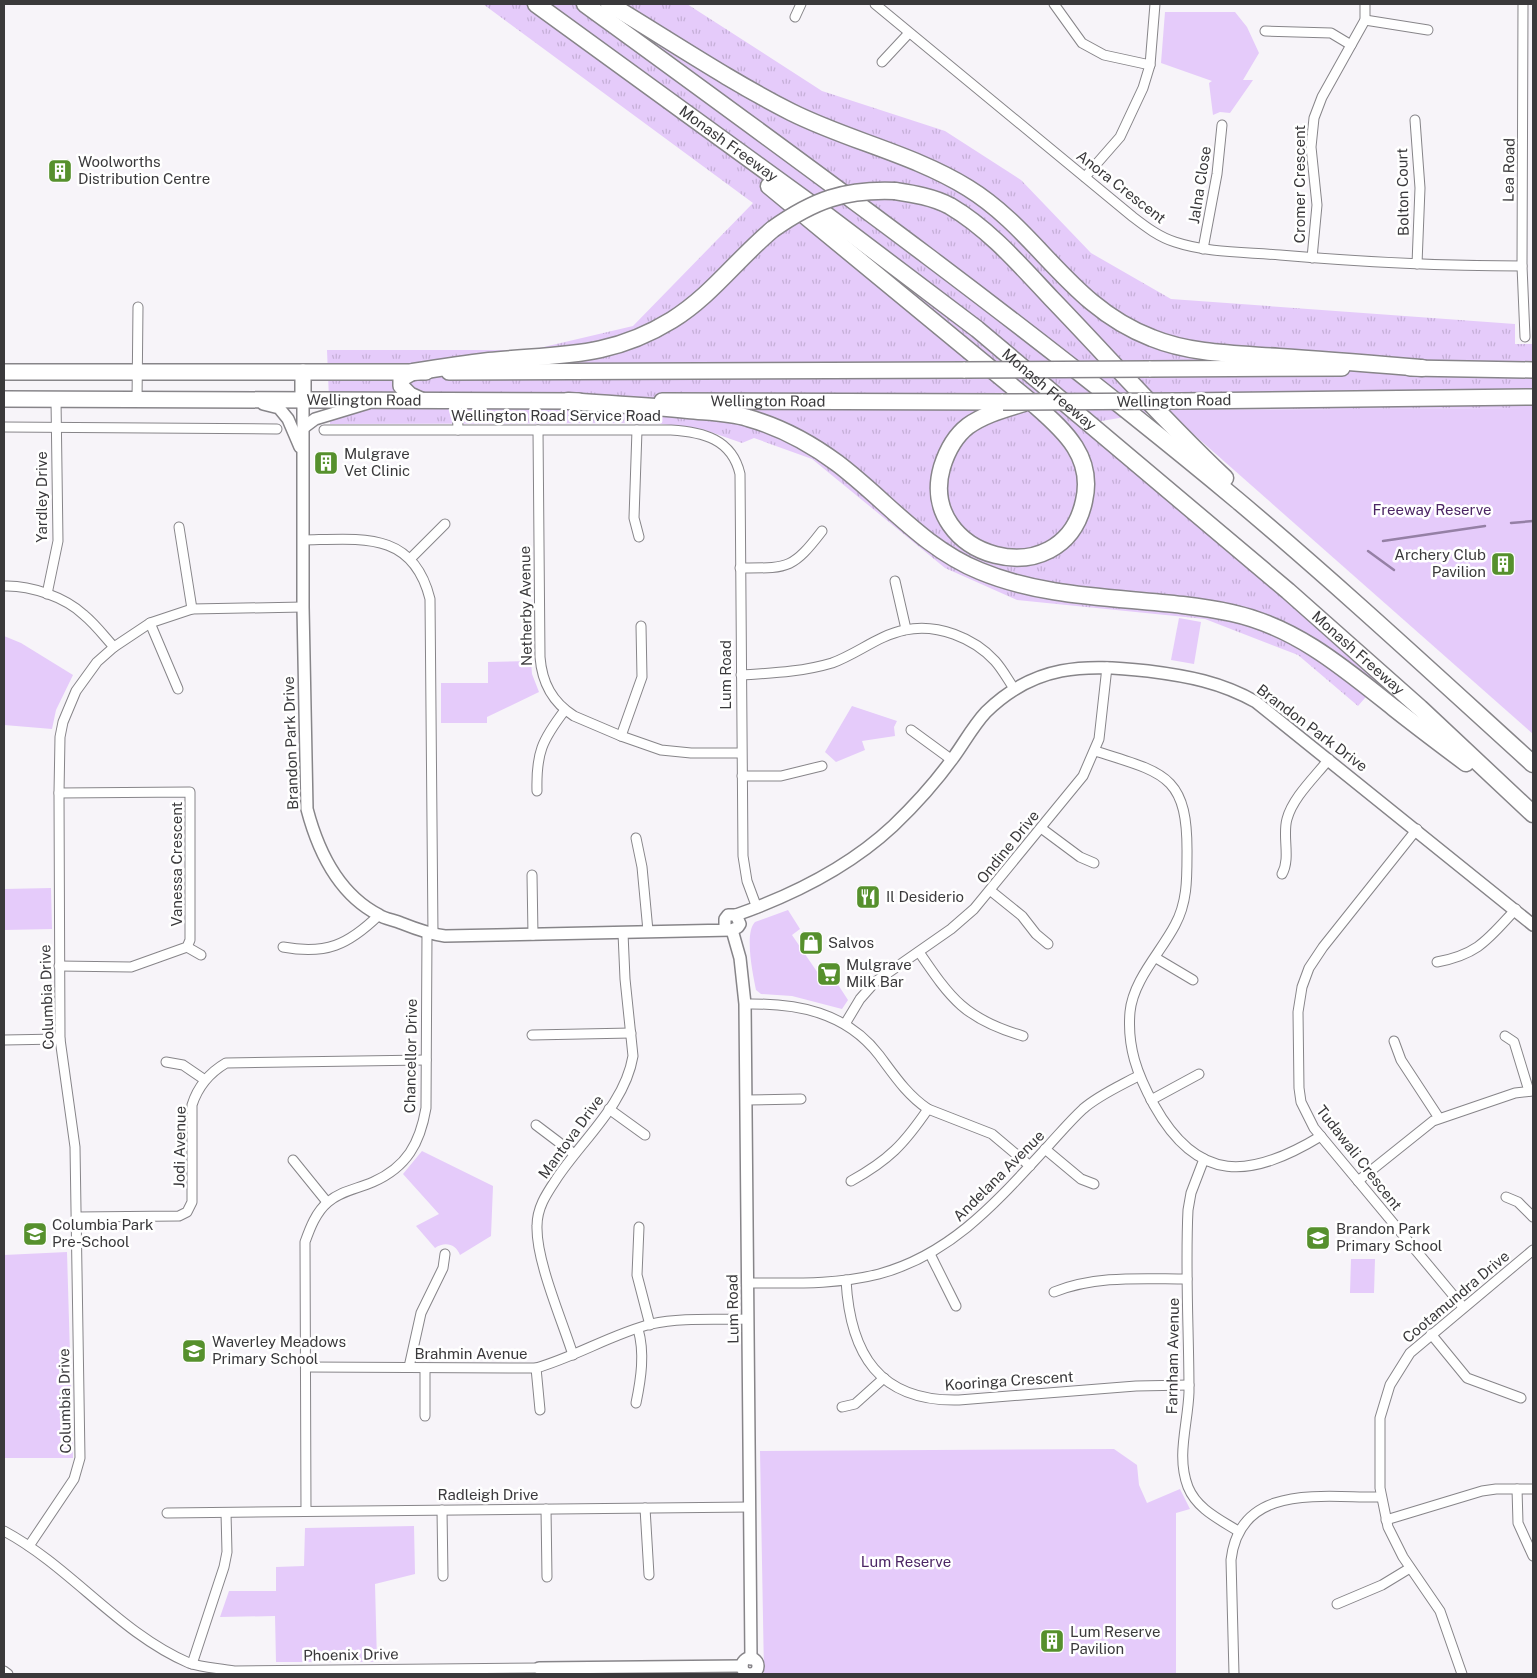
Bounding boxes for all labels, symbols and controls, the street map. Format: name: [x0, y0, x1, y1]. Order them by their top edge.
street label: Monash Freeway: [676, 102, 781, 185]
street label: Cromer Crescent: [1291, 125, 1308, 243]
street label: Lea Road: [1499, 138, 1518, 202]
street label: Jalna Close: [1185, 145, 1214, 225]
street label: Anora Crescent: [1073, 147, 1169, 227]
street label: Bolton Court: [1393, 148, 1412, 236]
place label: Woolworths Distribution Centre: [78, 153, 210, 187]
building icon: Woolworths Distribution Centre: [47, 158, 73, 184]
street label: Monash Freeway: [999, 345, 1100, 434]
street label: Wellington Road: [307, 391, 421, 408]
street label: Wellington Road: [1116, 391, 1231, 410]
street label: Wellington Road: [711, 392, 825, 409]
street label: Wellington Road Service Road: [451, 407, 661, 424]
place label: Mulgrave Vet Clinic: [344, 445, 410, 479]
building icon: Mulgrave Vet Clinic: [313, 450, 339, 476]
street label: Yardley Drive: [33, 451, 50, 543]
park label: Freeway Reserve: [1372, 501, 1492, 518]
street label: Netherby Avenue: [516, 546, 535, 666]
place label: Archery Club Pavilion: [1394, 546, 1486, 580]
building icon: Archery Club Pavilion: [1490, 551, 1516, 577]
street label: Monash Freeway: [1309, 607, 1408, 698]
street label: Lum Road: [717, 640, 734, 710]
street label: Brandon Park Drive: [280, 676, 301, 810]
street label: Brandon Park Drive: [1254, 681, 1371, 775]
street label: Vanessa Crescent: [168, 801, 185, 926]
street label: Ondine Drive: [973, 807, 1042, 887]
restaurant icon: Il Desiderio: [855, 884, 881, 910]
place label: Il Desiderio: [886, 888, 964, 905]
shop icon: Salvos: [798, 930, 824, 956]
place label: Salvos: [828, 934, 874, 951]
street label: Columbia Drive: [36, 944, 57, 1050]
place label: Mulgrave Milk Bar: [846, 956, 912, 990]
supermarket icon: Mulgrave Milk Bar: [816, 961, 842, 987]
street label: Chancellor Drive: [401, 998, 420, 1114]
street label: Mantova Drive: [535, 1092, 607, 1182]
street label: Tudawali Crescent: [1313, 1102, 1406, 1214]
street label: Jodi Avenue: [170, 1106, 189, 1188]
street label: Andelana Avenue: [950, 1127, 1048, 1225]
place label: Columbia Park Pre-School: [52, 1216, 153, 1250]
place label: Brandon Park Primary School: [1336, 1220, 1442, 1254]
school or university icon: Columbia Park Pre-School: [22, 1221, 48, 1247]
school or university icon: Brandon Park Primary School: [1305, 1225, 1331, 1251]
street label: Cootamundra Drive: [1399, 1247, 1512, 1346]
street label: Lum Road: [723, 1274, 742, 1344]
street label: Farnham Avenue: [1163, 1298, 1182, 1414]
place label: Waverley Meadows Primary School: [212, 1333, 346, 1367]
school or university icon: Waverley Meadows Primary School: [181, 1338, 207, 1364]
street label: Brahmin Avenue: [414, 1345, 528, 1362]
street label: Columbia Drive: [55, 1348, 74, 1454]
street label: Kooringa Crescent: [944, 1368, 1074, 1393]
street label: Radleigh Drive: [437, 1486, 539, 1503]
park label: Lum Reserve: [861, 1553, 951, 1570]
place label: Lum Reserve Pavilion: [1070, 1623, 1161, 1657]
building icon: Lum Reserve Pavilion: [1039, 1628, 1065, 1654]
street label: Phoenix Drive: [303, 1645, 399, 1664]

